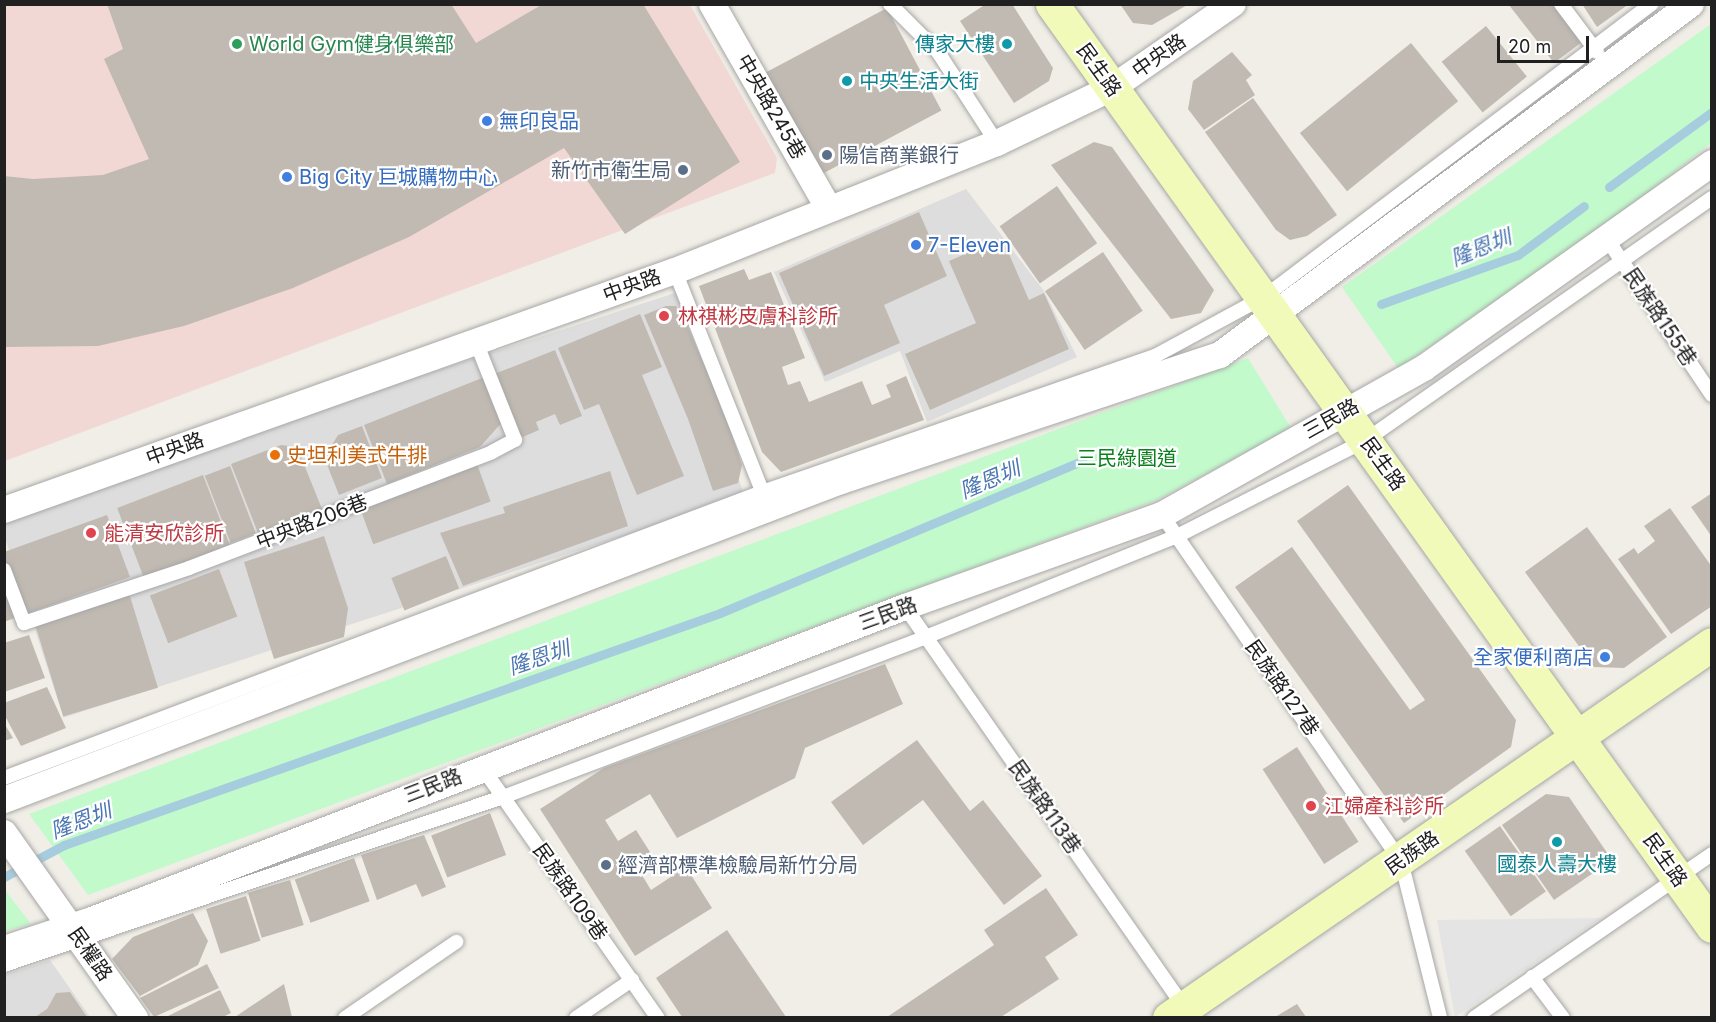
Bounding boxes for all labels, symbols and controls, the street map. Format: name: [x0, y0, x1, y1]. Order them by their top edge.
scale bar: [1500, 24, 1592, 62]
street label: 中央路: [1128, 29, 1190, 83]
place label: World Gym健身俱樂部: [249, 32, 454, 56]
place label: 傳家大樓: [915, 32, 995, 56]
text: 20 m: [1508, 36, 1551, 57]
marker: World Gym健身俱樂部: [230, 37, 244, 51]
marker: 傳家大樓: [1000, 37, 1014, 51]
street label: 民生路: [1072, 39, 1126, 101]
street label: 中央路245巷: [731, 50, 811, 164]
place label: 中央生活大街: [859, 69, 979, 93]
marker: 中央生活大街: [840, 74, 854, 88]
place label: 無印良品: [499, 109, 579, 133]
marker: 無印良品: [480, 114, 494, 128]
place label: 陽信商業銀行: [839, 143, 959, 167]
marker: 陽信商業銀行: [820, 148, 834, 162]
place label: 新竹市衛生局: [551, 158, 671, 182]
marker: 新竹市衛生局: [676, 163, 690, 177]
place label: Big City 巨城購物中心: [299, 165, 498, 189]
marker: Big City 巨城購物中心: [280, 170, 294, 184]
water label: 隆恩圳: [1447, 225, 1515, 271]
place label: 7-Eleven: [928, 233, 1011, 257]
marker: 7-Eleven: [909, 238, 923, 252]
street label: 中央路: [600, 264, 664, 308]
street label: 民族路155巷: [1619, 264, 1701, 370]
place label: 林祺彬皮膚科診所: [678, 304, 838, 328]
marker: 林祺彬皮膚科診所: [655, 307, 673, 325]
street label: 三民路: [1299, 394, 1363, 444]
street label: 中央路: [143, 427, 207, 471]
street label: 民生路: [1356, 433, 1410, 495]
place label: 史坦利美式牛排: [287, 443, 427, 467]
park label: 三民綠園道: [1077, 446, 1177, 470]
marker: 史坦利美式牛排: [268, 448, 282, 462]
water label: 隆恩圳: [956, 456, 1024, 504]
street label: 中央路206巷: [253, 490, 371, 554]
place label: 能清安欣診所: [104, 521, 224, 545]
marker: 能清安欣診所: [82, 524, 100, 542]
street label: 三民路: [856, 592, 920, 636]
street label: 民族路127巷: [1240, 635, 1324, 741]
water label: 隆恩圳: [505, 636, 573, 680]
place label: 全家便利商店: [1473, 645, 1593, 669]
marker: 全家便利商店: [1598, 650, 1612, 664]
street label: 民族路113巷: [1004, 756, 1086, 858]
street label: 三民路: [401, 764, 465, 808]
place label: 江婦產科診所: [1324, 794, 1444, 818]
marker: 江婦產科診所: [1302, 797, 1320, 815]
water label: 隆恩圳: [47, 798, 115, 844]
street label: 民族路: [1381, 826, 1443, 880]
street label: 民生路: [1638, 829, 1692, 891]
marker: 國泰人壽大樓: [1550, 835, 1564, 849]
street label: 民族路109巷: [528, 839, 612, 945]
place label: 國泰人壽大樓: [1497, 852, 1617, 876]
place label: 經濟部標準檢驗局新竹分局: [618, 853, 858, 877]
marker: 經濟部標準檢驗局新竹分局: [599, 858, 613, 872]
street label: 民權路: [63, 923, 117, 985]

